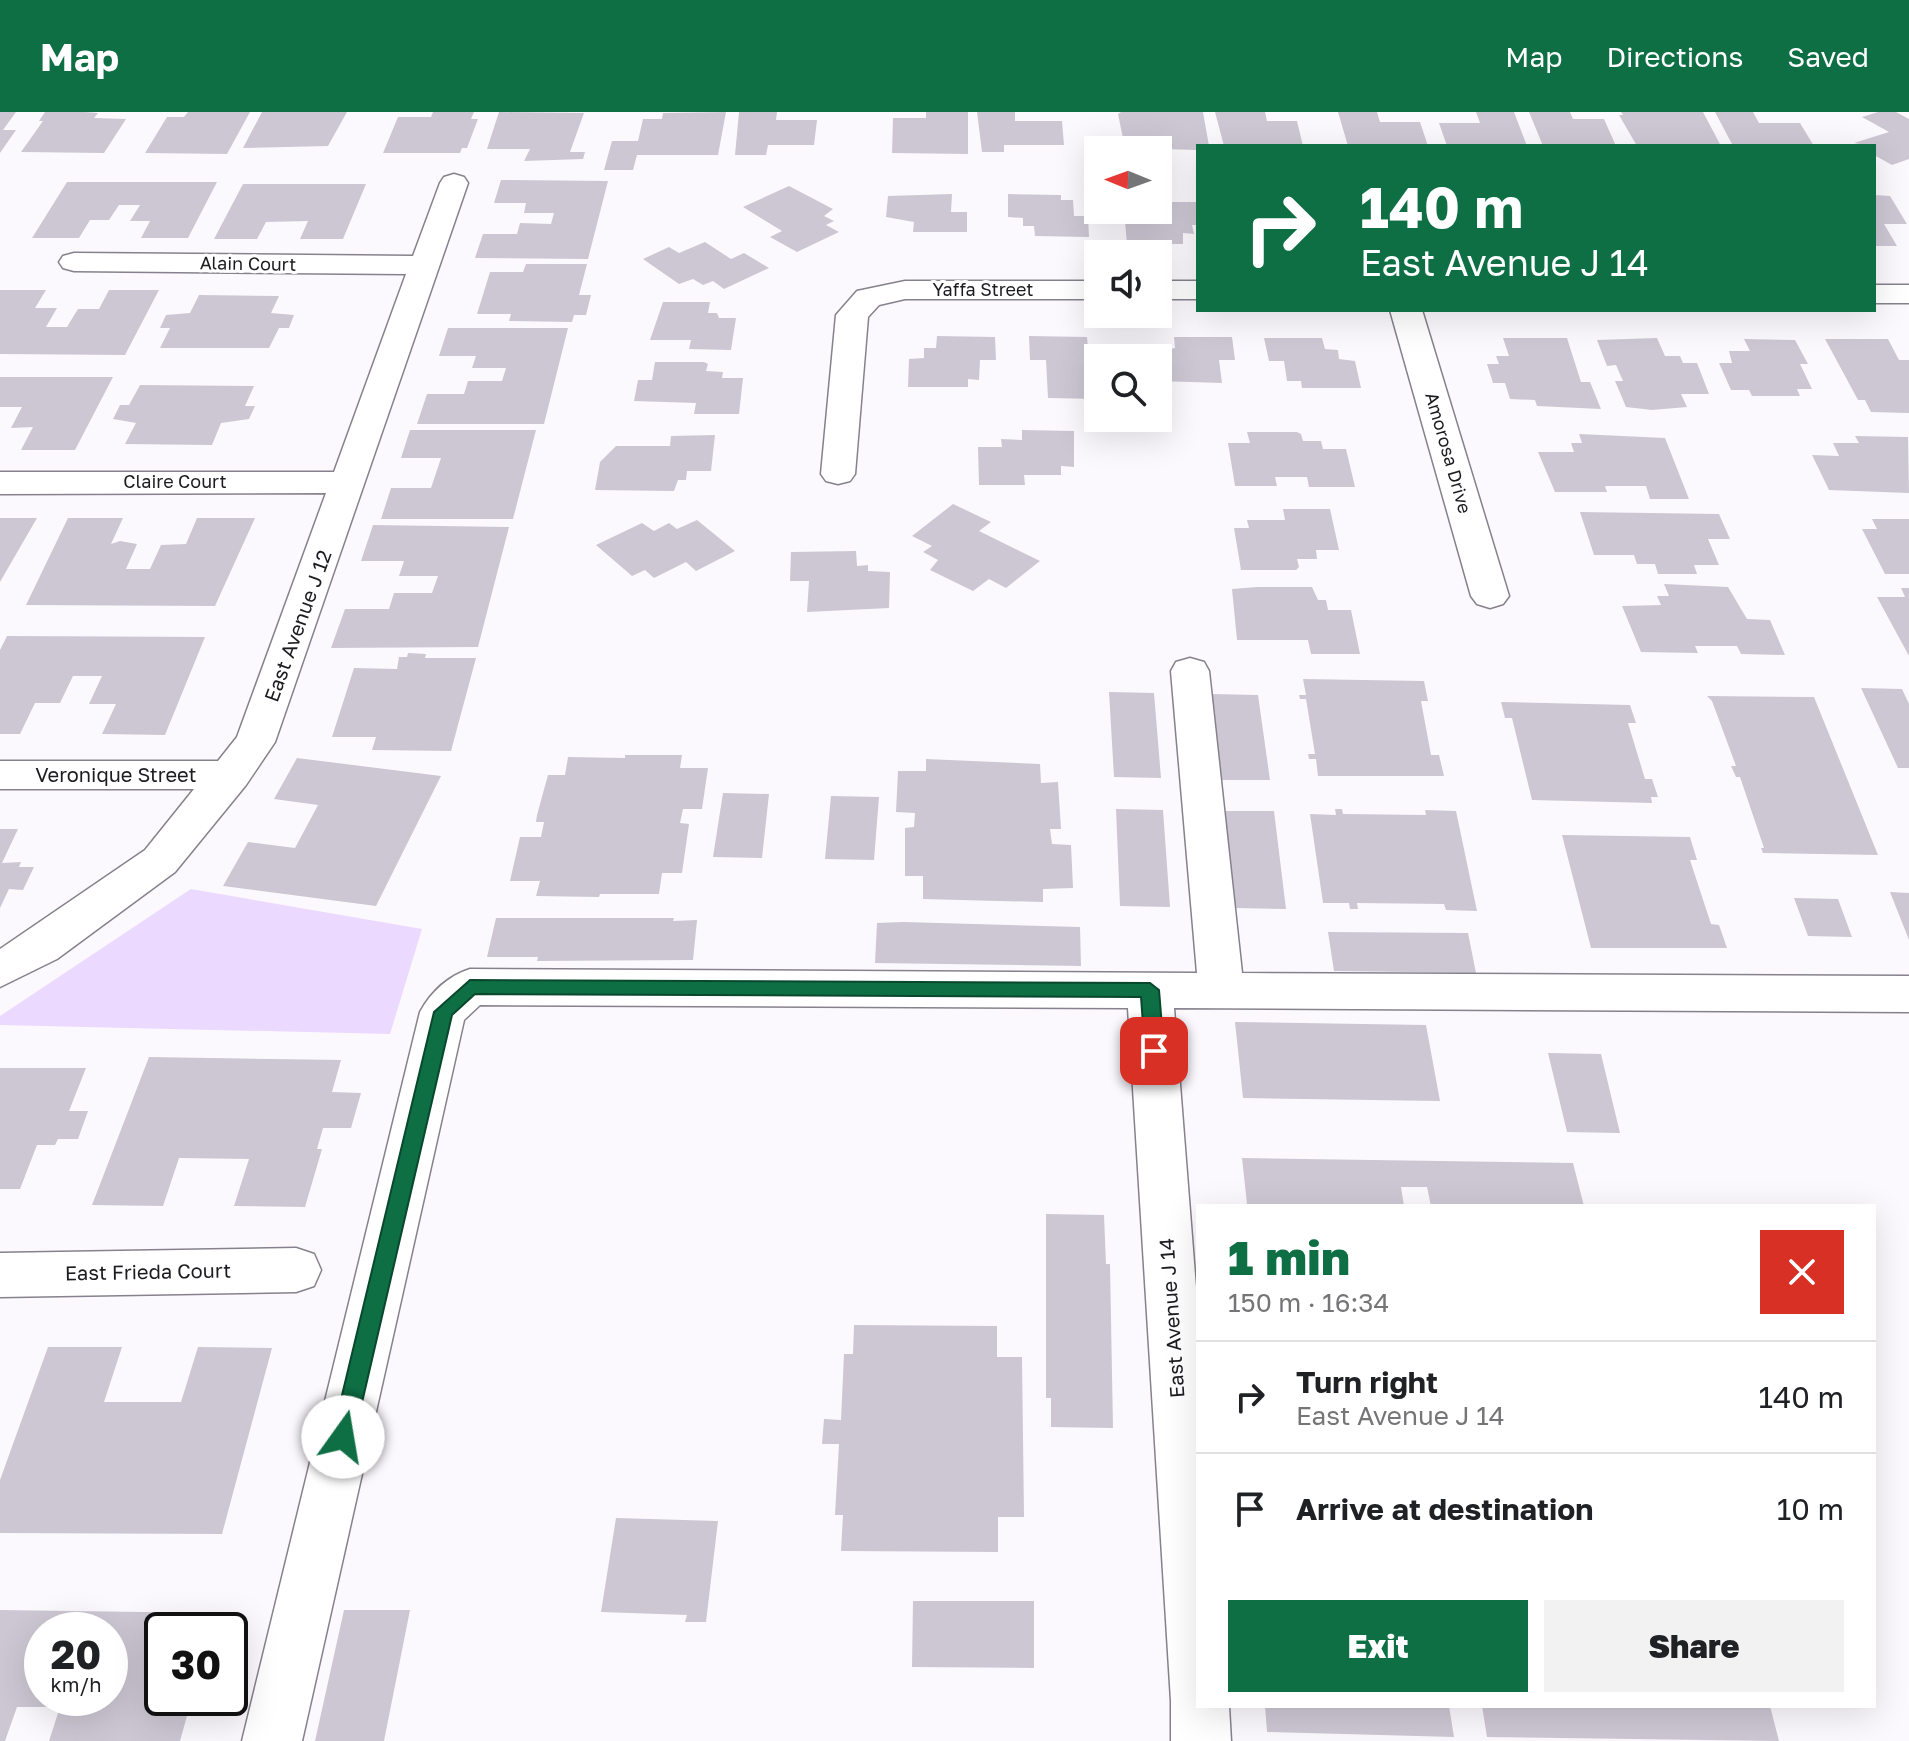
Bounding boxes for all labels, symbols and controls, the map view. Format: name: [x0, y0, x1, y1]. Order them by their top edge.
text: Map: [40, 34, 119, 79]
text: Map: [1505, 40, 1562, 73]
text: Directions: [1606, 40, 1743, 73]
text: Saved: [1787, 40, 1869, 73]
north arrow: [1084, 136, 1172, 224]
map controls: [1084, 136, 1172, 432]
text: 140 m: [1360, 173, 1523, 240]
icon: right: [1228, 176, 1332, 280]
button: sound: [1084, 240, 1172, 328]
text: East Avenue J 14: [1360, 241, 1649, 284]
street label: Alain Court: [200, 251, 296, 275]
street label: Yaffa Street: [932, 278, 1034, 300]
button: search: [1084, 344, 1172, 432]
street label: Amorosa Drive: [1421, 389, 1477, 516]
street label: Claire Court: [123, 470, 227, 492]
street label: East Avenue J 12: [258, 546, 336, 705]
street label: Veronique Street: [35, 762, 197, 786]
pin: [1120, 1017, 1188, 1085]
icon: arrive: [1132, 1029, 1176, 1073]
text: 1 min: [1228, 1228, 1350, 1286]
button: close: [1760, 1230, 1844, 1314]
street label: East Avenue J 14: [1153, 1237, 1189, 1399]
street label: East Frieda Court: [65, 1258, 231, 1284]
text: 150 m · 16:34: [1228, 1287, 1389, 1318]
text: Turn right: [1296, 1364, 1438, 1400]
icon: right: [1228, 1375, 1272, 1419]
text: 140 m: [1759, 1379, 1844, 1415]
position arrow: [301, 1395, 385, 1479]
text: East Avenue J 14: [1296, 1400, 1505, 1431]
icon: arrive: [1228, 1487, 1272, 1531]
text: Arrive at destination: [1296, 1491, 1593, 1527]
text: 10 m: [1777, 1491, 1844, 1527]
button: Exit: [1228, 1600, 1528, 1692]
button: Share: [1544, 1600, 1844, 1692]
speed limit sign: 30: [144, 1612, 248, 1716]
text: 20: [51, 1630, 101, 1678]
text: km/h: [51, 1672, 101, 1696]

